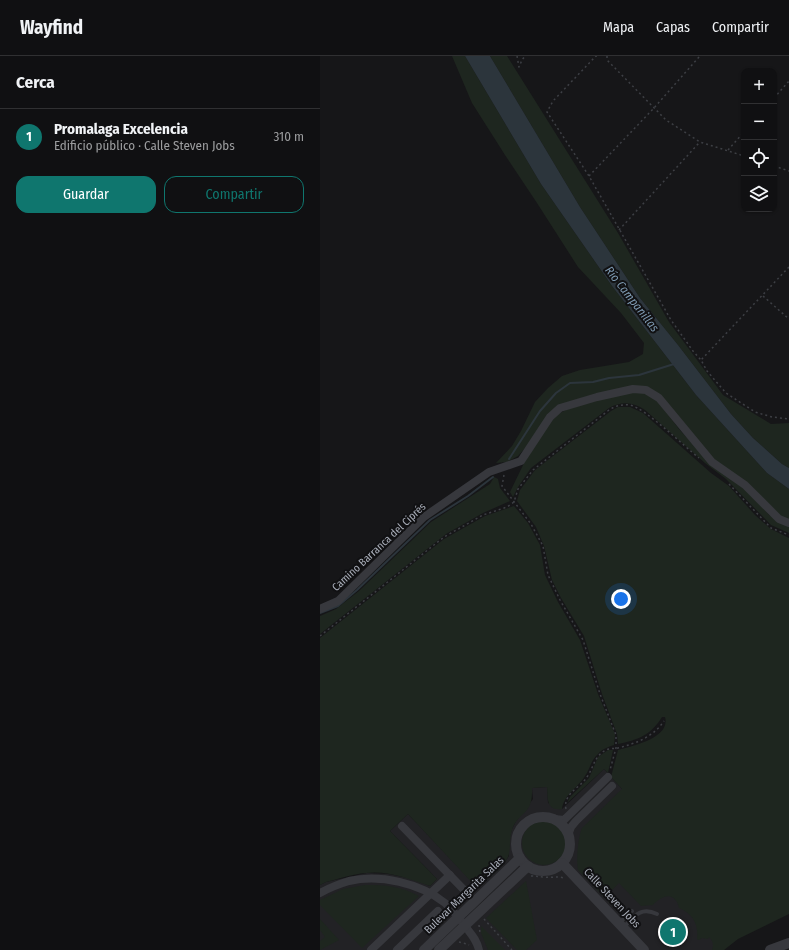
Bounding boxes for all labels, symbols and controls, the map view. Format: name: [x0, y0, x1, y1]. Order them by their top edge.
text: Wayfind: [20, 16, 83, 39]
text: Mapa: [603, 19, 634, 36]
text: Capas: [656, 19, 690, 36]
text: Compartir: [712, 19, 769, 36]
map controls: [741, 68, 777, 212]
button: +: [741, 68, 777, 104]
text: Cerca: [16, 72, 55, 93]
button: −: [741, 104, 777, 140]
text: Promalaga Excelencia: [54, 120, 188, 138]
text: 1: [26, 129, 32, 144]
text: 310 m: [274, 129, 304, 144]
text: Edificio público · Calle Steven Jobs: [54, 138, 235, 153]
button: locate: [741, 140, 777, 176]
button: Guardar: [16, 176, 156, 213]
button: Compartir: [164, 176, 304, 213]
button: layers: [741, 176, 777, 212]
water label: Río Campanillas: [602, 263, 662, 335]
street label: Camino Barranca del Ciprés: [329, 500, 429, 594]
your location: [611, 589, 631, 609]
street label: Bulevar Margarita Salas: [422, 853, 507, 936]
street label: Calle Steven Jobs: [581, 865, 643, 931]
pin: 1: [660, 917, 686, 947]

